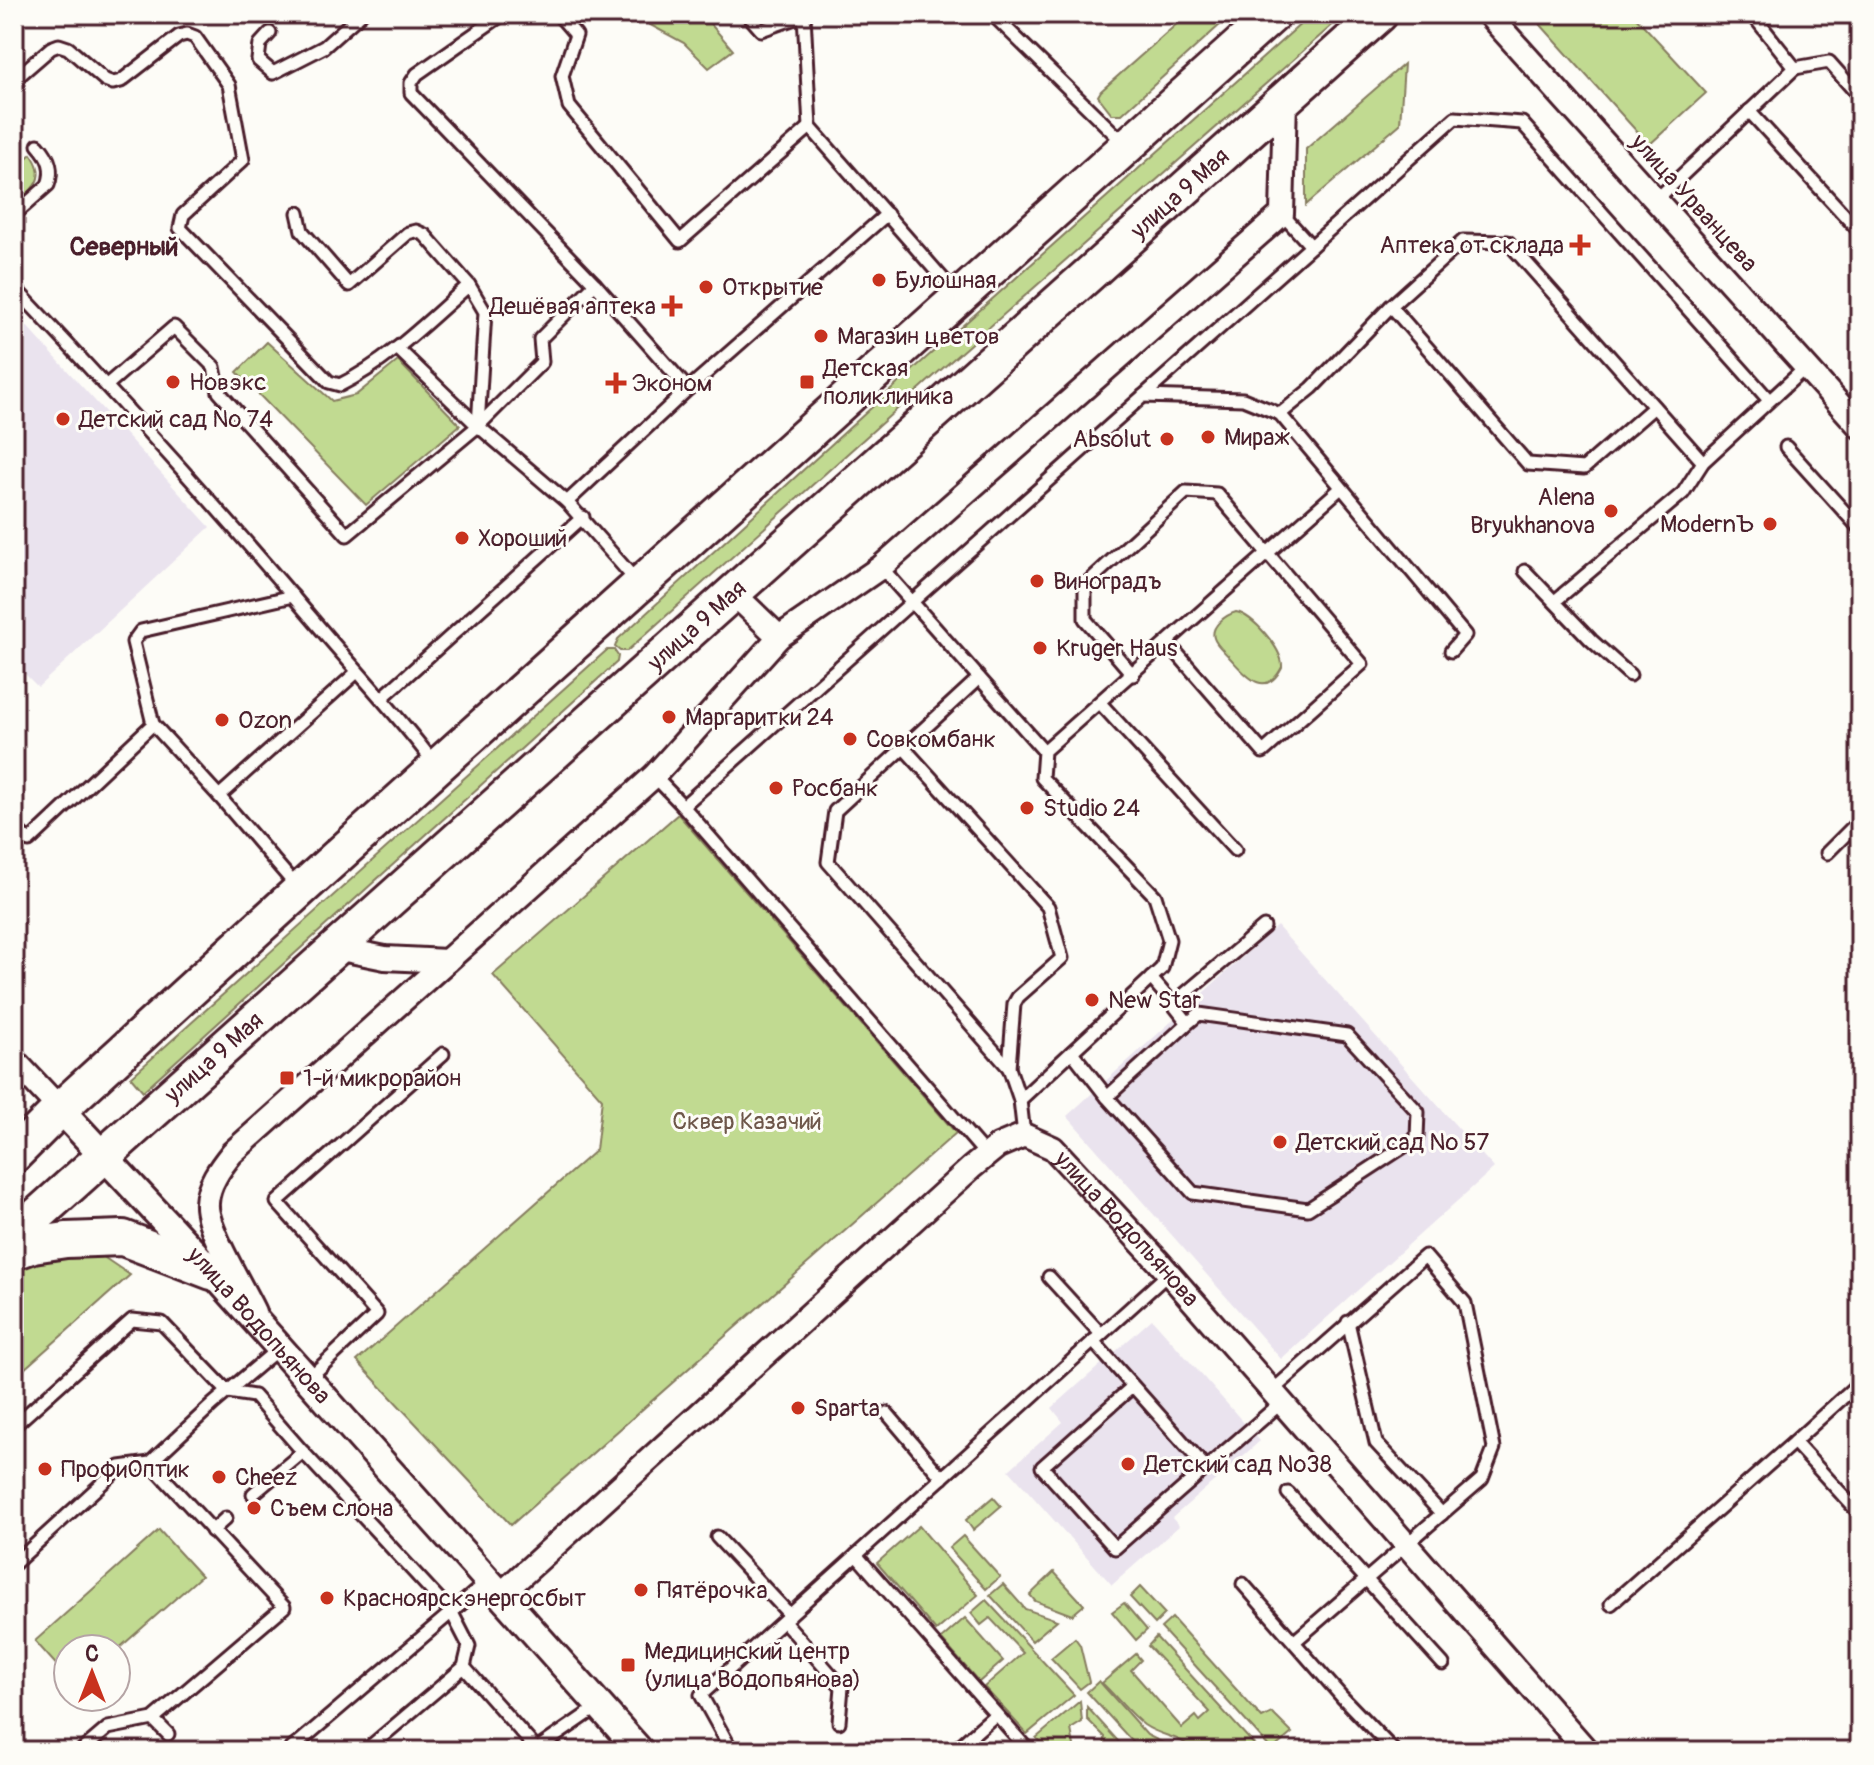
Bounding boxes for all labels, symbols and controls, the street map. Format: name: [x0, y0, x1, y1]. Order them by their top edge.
street label: улица Урванцева: [1624, 127, 1763, 278]
street label: улица 9 Мая: [1124, 142, 1235, 245]
district label: Северный: [70, 231, 178, 263]
place label: Аптека от склада: [1380, 231, 1564, 260]
marker: Аптека от склада: [1571, 236, 1589, 254]
place label: Булошная: [895, 266, 997, 295]
marker: Булошная: [870, 271, 888, 289]
place label: Открытие: [722, 273, 823, 302]
marker: Открытие: [697, 278, 715, 296]
place label: Дешёвая аптека: [489, 292, 656, 321]
marker: Дешёвая аптека: [663, 297, 681, 315]
place label: Магазин цветов: [837, 322, 1000, 351]
marker: Магазин цветов: [812, 327, 830, 345]
place label: Детская поликлиника: [822, 354, 953, 411]
place label: Новэкс: [189, 368, 266, 397]
place label: Эконом: [632, 369, 712, 398]
marker: Новэкс: [164, 373, 182, 391]
marker: Детская поликлиника: [798, 373, 816, 391]
marker: Эконом: [607, 374, 625, 392]
place label: Детский сад № 74: [78, 405, 273, 434]
marker: Детский сад № 74: [54, 410, 72, 428]
place label: Мираж: [1224, 423, 1290, 452]
place label: Absolut: [1073, 425, 1151, 454]
marker: Мираж: [1199, 428, 1217, 446]
marker: Absolut: [1158, 430, 1176, 448]
place label: Alena Bryukhanova: [1470, 483, 1595, 540]
marker: Alena Bryukhanova: [1602, 502, 1620, 520]
place label: ModernЪ: [1660, 510, 1754, 539]
marker: ModernЪ: [1761, 515, 1779, 533]
place label: Хороший: [478, 524, 567, 553]
marker: Хороший: [453, 529, 471, 547]
place label: Виноградъ: [1053, 567, 1162, 596]
marker: Виноградъ: [1028, 572, 1046, 590]
street label: улица 9 Мая: [641, 574, 752, 678]
place label: Kruger Haus: [1056, 634, 1178, 663]
marker: Kruger Haus: [1031, 639, 1049, 657]
place label: Маргаритки 24: [685, 703, 834, 732]
place label: Ozon: [238, 706, 292, 735]
marker: Маргаритки 24: [660, 708, 678, 726]
marker: Ozon: [213, 711, 231, 729]
place label: Совкомбанк: [866, 725, 996, 754]
marker: Совкомбанк: [841, 730, 859, 748]
place label: Росбанк: [792, 774, 878, 803]
marker: Росбанк: [767, 779, 785, 797]
place label: Studio 24: [1043, 794, 1140, 823]
marker: Studio 24: [1018, 799, 1036, 817]
place label: New Star: [1108, 986, 1201, 1015]
marker: New Star: [1083, 991, 1101, 1009]
street label: улица 9 Мая: [158, 1006, 269, 1110]
place label: 1-й микрорайон: [303, 1064, 461, 1093]
marker: 1-й микрорайон: [278, 1069, 296, 1087]
park label: Сквер Казачий: [672, 1107, 822, 1136]
place label: Детский сад № 57: [1295, 1128, 1490, 1157]
marker: Детский сад № 57: [1271, 1133, 1289, 1151]
street label: улица Водопьянова: [1048, 1144, 1206, 1313]
street label: улица Водопьянова: [181, 1240, 337, 1410]
place label: Sparta: [814, 1394, 880, 1423]
marker: Sparta: [789, 1399, 807, 1417]
place label: Детский сад №38: [1143, 1450, 1332, 1479]
place label: ПрофиОптик: [61, 1455, 190, 1484]
marker: Детский сад №38: [1119, 1455, 1137, 1473]
marker: ПрофиОптик: [36, 1460, 54, 1478]
place label: Cheez: [235, 1463, 297, 1492]
marker: Cheez: [210, 1468, 228, 1486]
place label: Съем слона: [270, 1494, 393, 1523]
marker: Съем слона: [245, 1499, 263, 1517]
place label: Пятёрочка: [657, 1576, 768, 1605]
marker: Пятёрочка: [632, 1581, 650, 1599]
place label: Красноярскэнергосбыт: [343, 1584, 586, 1613]
marker: Красноярскэнергосбыт: [318, 1589, 336, 1607]
north arrow: [52, 1633, 132, 1713]
place label: Медицинский центр (улица Водопьянова): [644, 1637, 861, 1694]
text: С: [85, 1640, 99, 1668]
marker: Медицинский центр (улица Водопьянова): [619, 1656, 637, 1674]

